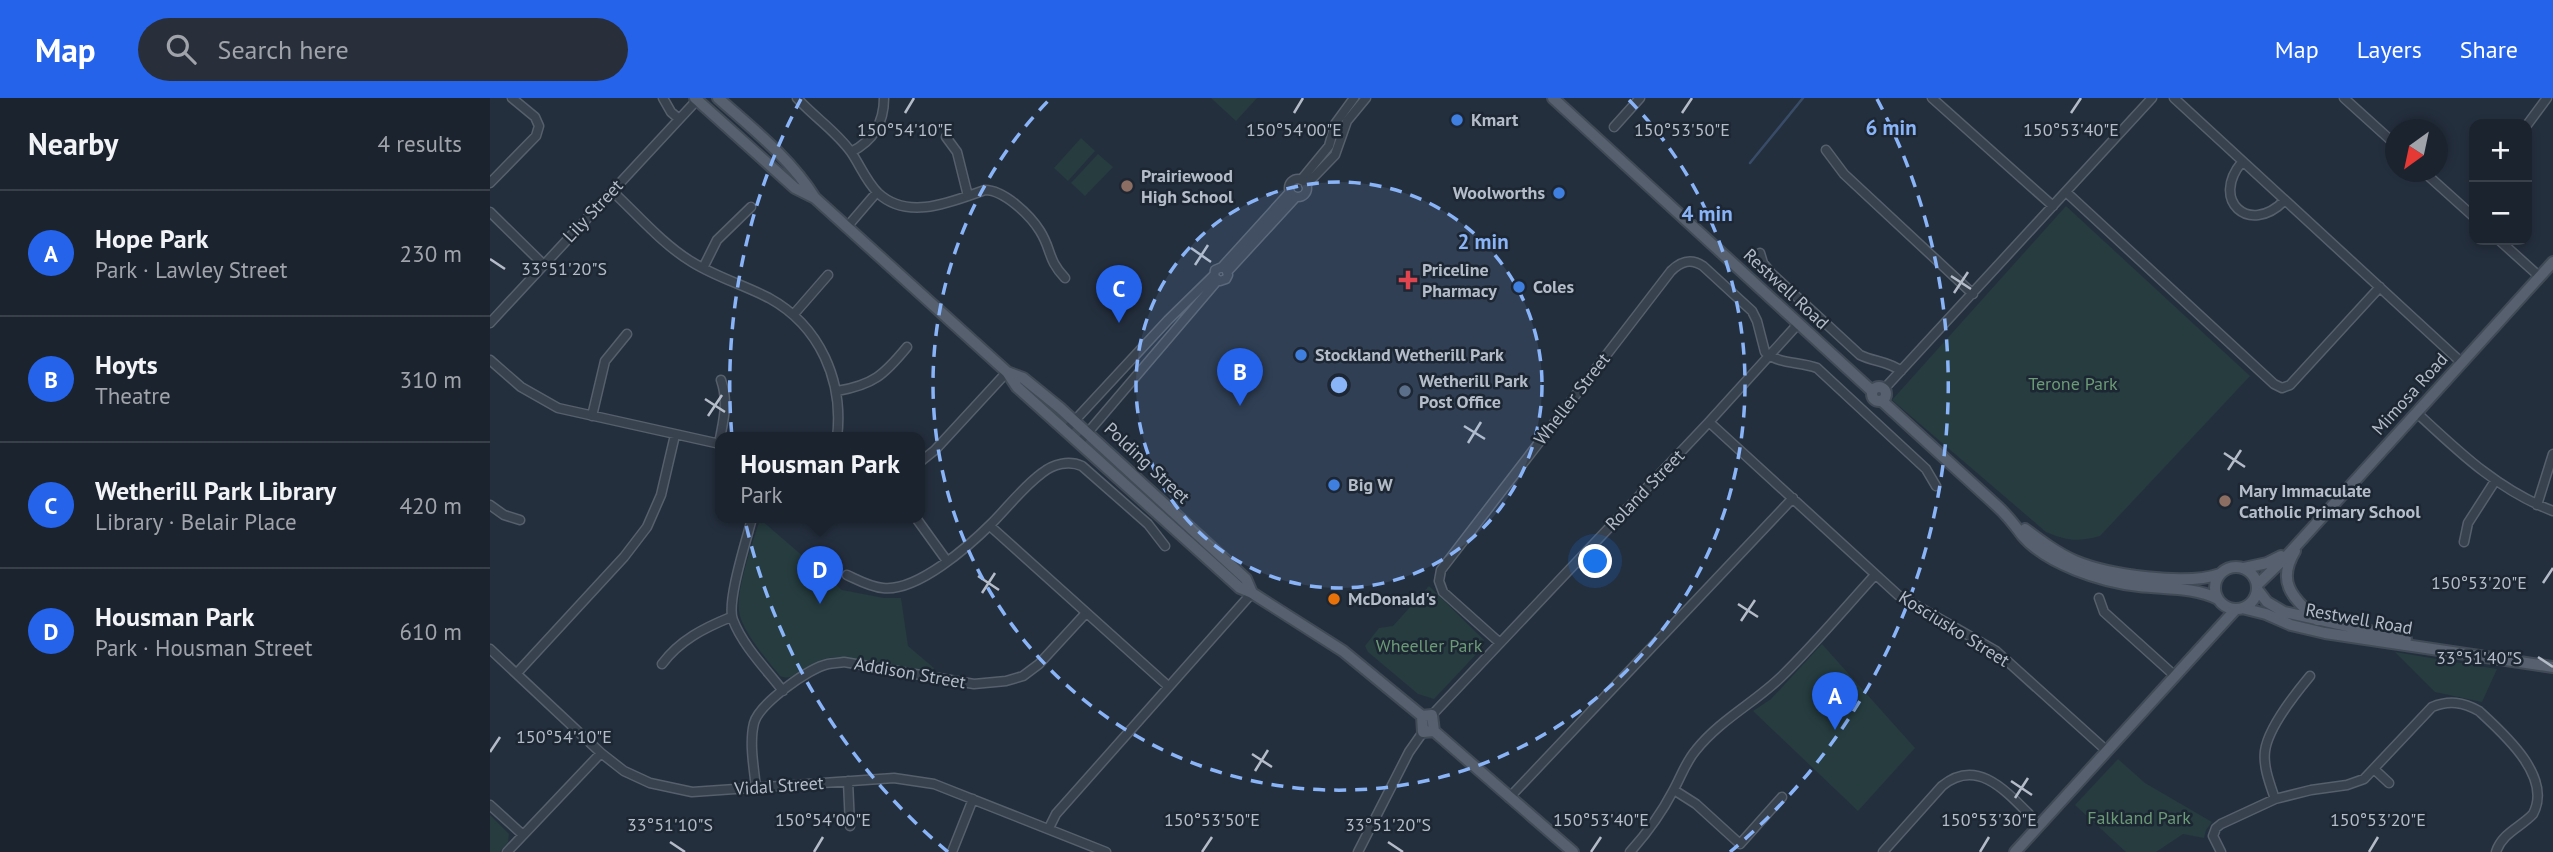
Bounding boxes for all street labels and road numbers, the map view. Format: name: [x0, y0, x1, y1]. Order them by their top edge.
street label: Lily Street: [558, 174, 628, 247]
street label: Restwell Road: [1739, 243, 1834, 334]
street label: Wheller Street: [1529, 348, 1615, 449]
street label: Mimosa Road: [2367, 348, 2453, 440]
street label: Polding Street: [1100, 417, 1195, 508]
street label: Roland Street: [1600, 444, 1689, 535]
street label: Kosciusko Street: [1895, 585, 2014, 672]
street label: Restwell Road: [2304, 598, 2414, 639]
street label: Addison Street: [853, 651, 968, 694]
street label: Vidal Street: [732, 771, 825, 800]

